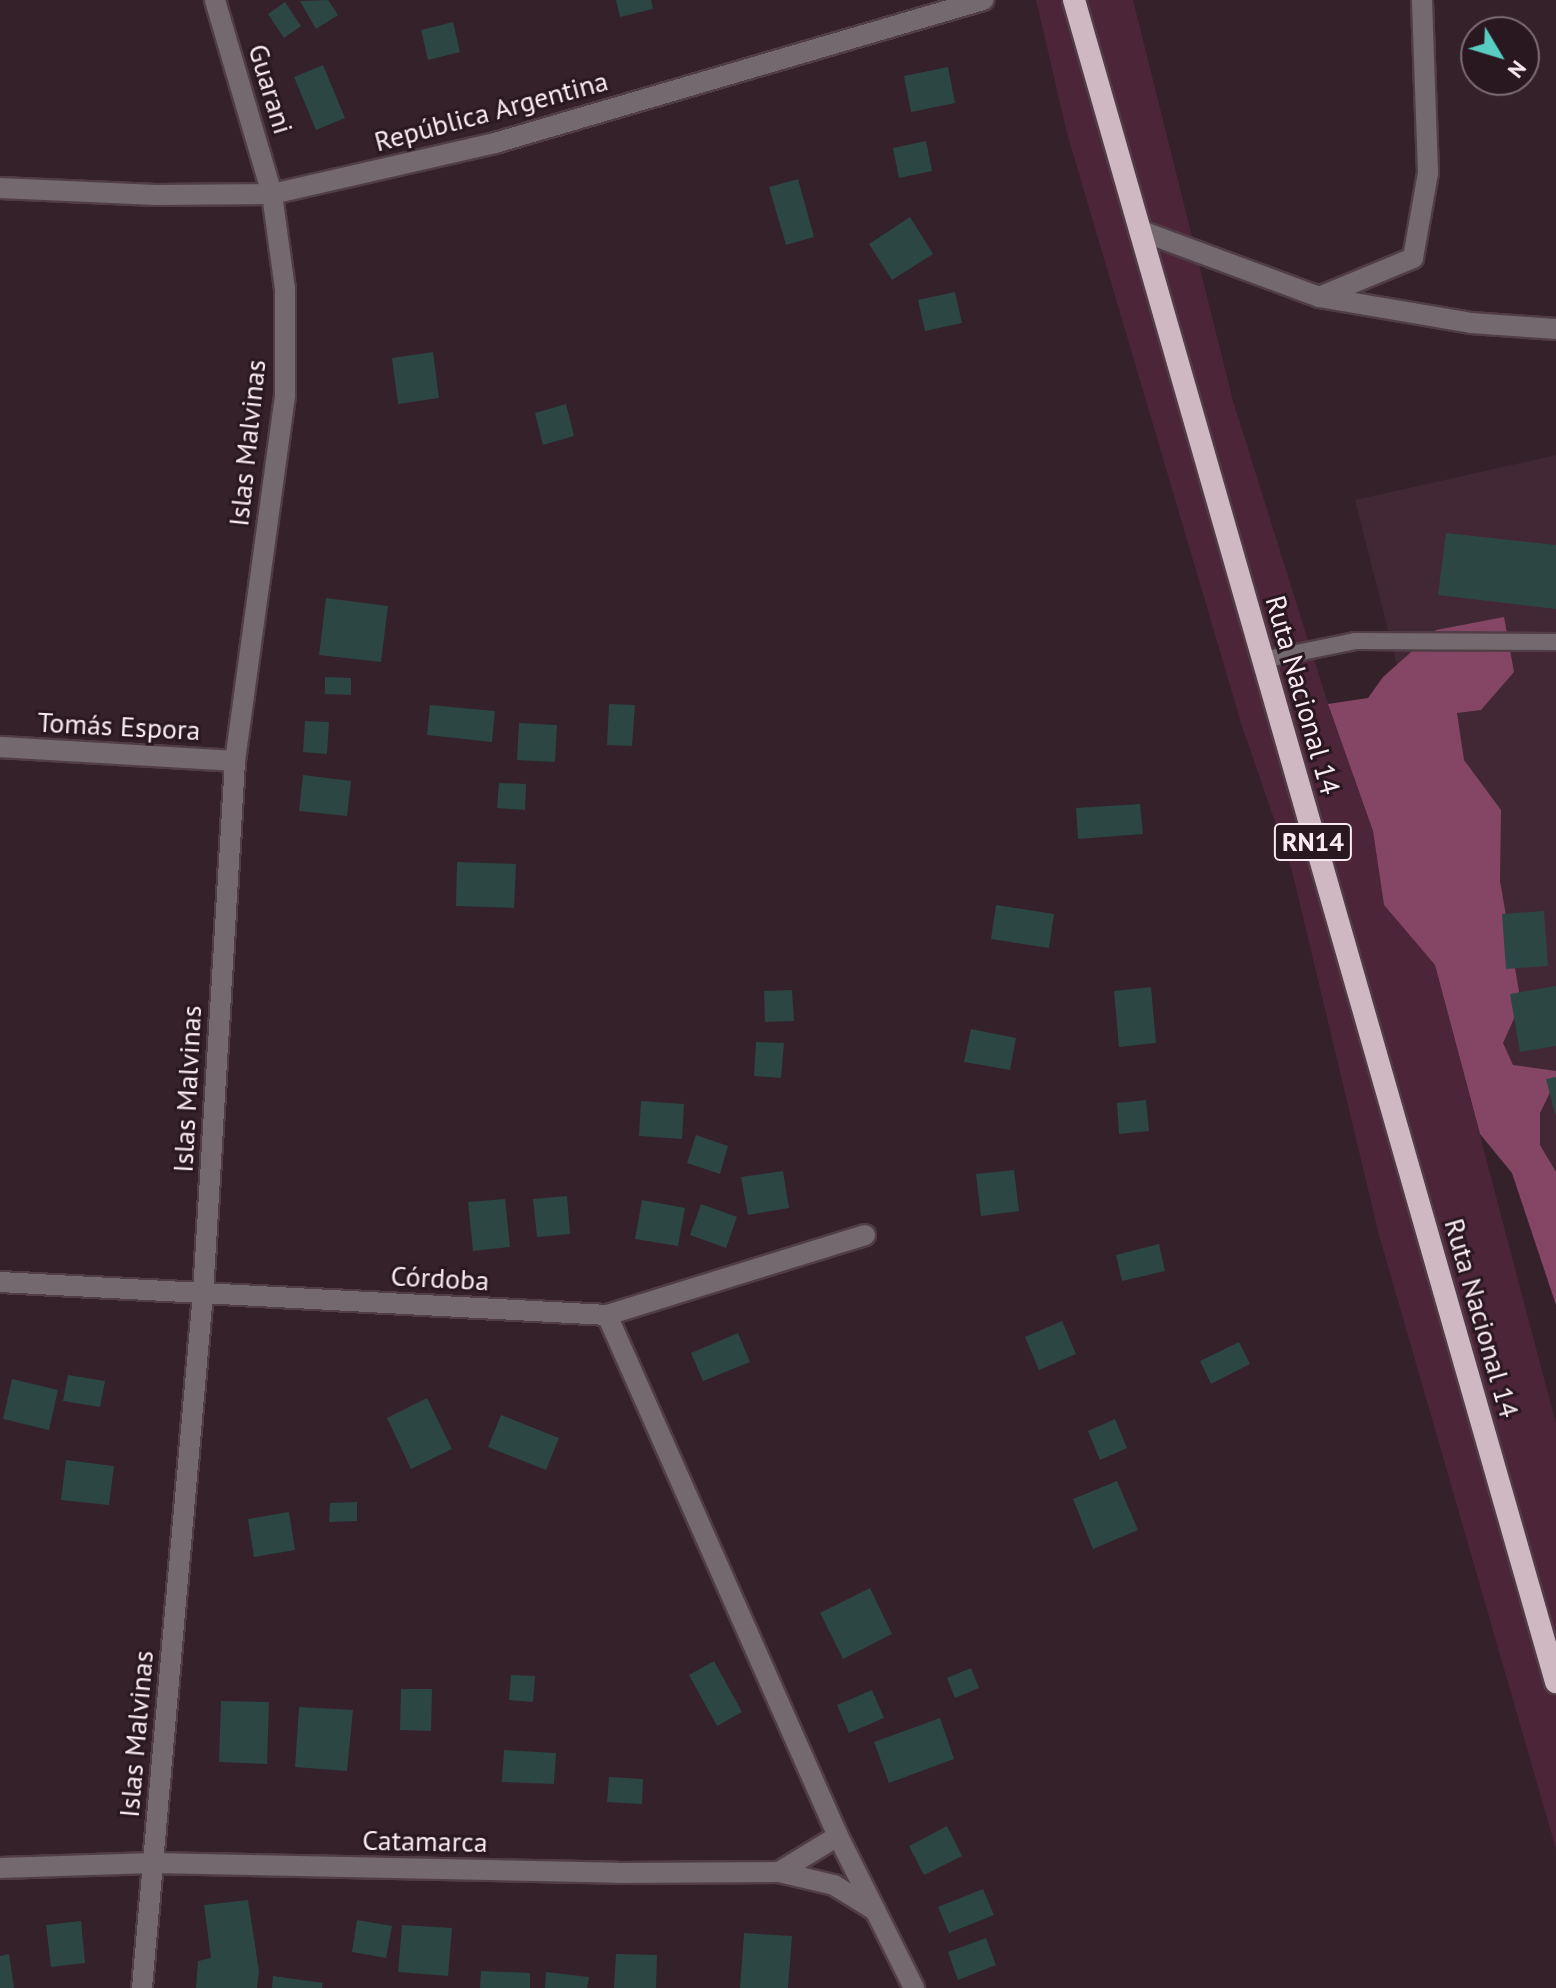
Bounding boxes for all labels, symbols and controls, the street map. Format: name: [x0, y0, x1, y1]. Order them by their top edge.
north arrow: [1460, 16, 1540, 96]
street label: Guarani: [241, 40, 301, 138]
text: N: [1502, 55, 1533, 84]
street label: República Argentina: [370, 64, 612, 158]
street label: Islas Malvinas: [222, 358, 272, 528]
street label: Ruta Nacional 14: [1259, 592, 1347, 798]
street label: Tomás Espora: [37, 705, 201, 747]
road number: RN14: [1273, 820, 1353, 864]
street label: Islas Malvinas: [166, 1005, 208, 1173]
street label: Ruta Nacional 14: [1438, 1215, 1526, 1421]
street label: Córdoba: [390, 1259, 490, 1297]
street label: Islas Malvinas: [112, 1649, 160, 1819]
street label: Catamarca: [362, 1823, 488, 1859]

